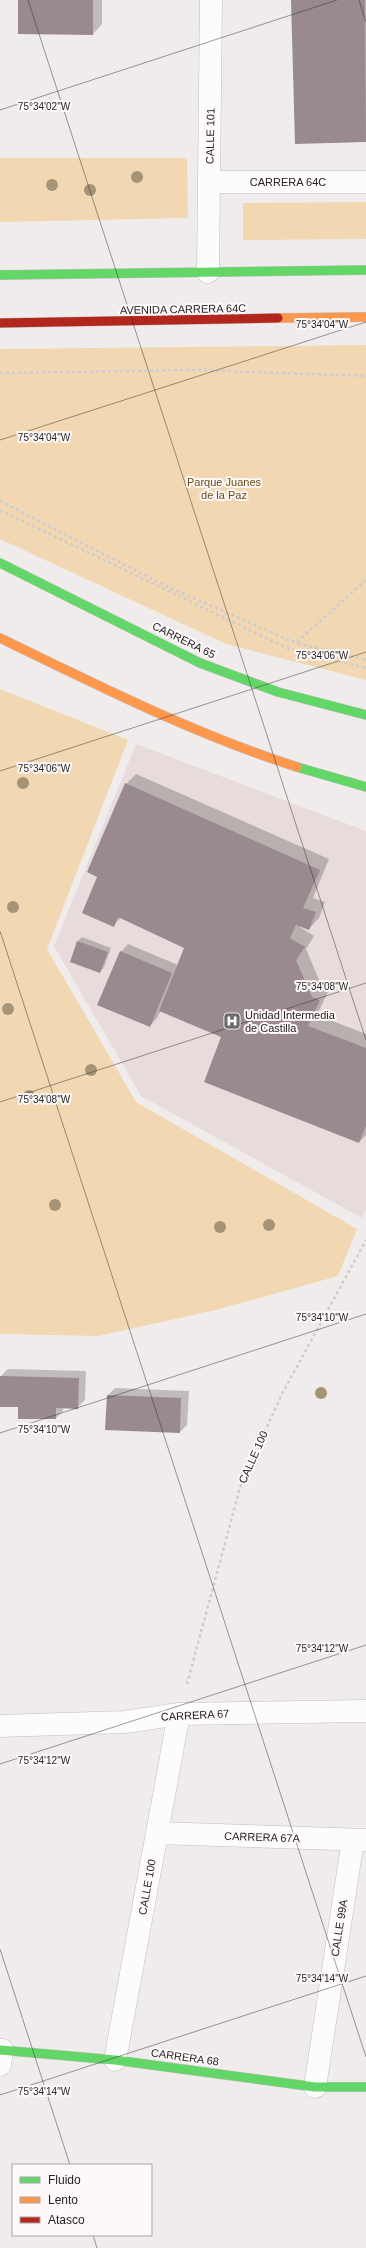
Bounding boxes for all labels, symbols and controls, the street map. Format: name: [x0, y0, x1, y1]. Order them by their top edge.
text: 75°34'02"W: [18, 101, 71, 112]
street label: CALLE 101: [204, 108, 216, 164]
street label: CARRERA 64C: [250, 176, 326, 188]
street label: AVENIDA CARRERA 64C: [120, 302, 246, 316]
text: 75°34'04"W: [296, 319, 349, 330]
text: 75°34'04"W: [18, 432, 71, 443]
park label: Parque Juanes de la Paz: [187, 476, 261, 501]
street label: CARRERA 65: [151, 620, 217, 660]
text: 75°34'06"W: [296, 650, 349, 661]
text: 75°34'06"W: [18, 763, 71, 774]
text: 75°34'08"W: [296, 981, 349, 992]
place label: Unidad Intermedia de Castilla: [245, 1009, 336, 1034]
hospital icon: Unidad Intermedia de Castilla: [222, 1011, 242, 1031]
text: 75°34'08"W: [18, 1094, 71, 1105]
text: 75°34'10"W: [296, 1312, 349, 1323]
text: 75°34'10"W: [18, 1424, 71, 1435]
street label: CALLE 100: [236, 1429, 270, 1485]
text: 75°34'12"W: [296, 1643, 349, 1654]
street label: CARRERA 67: [160, 1707, 230, 1723]
text: 75°34'12"W: [18, 1755, 71, 1766]
street label: CARRERA 67A: [224, 1830, 301, 1844]
street label: CALLE 100: [136, 1858, 158, 1916]
street label: CALLE 99A: [329, 1898, 350, 1957]
text: 75°34'14"W: [296, 1973, 349, 1984]
street label: CARRERA 68: [150, 2046, 220, 2068]
text: 75°34'14"W: [18, 2086, 71, 2097]
legend: [12, 2164, 152, 2236]
text: Fluido: [48, 2173, 81, 2187]
text: Lento: [48, 2193, 78, 2207]
text: Atasco: [48, 2213, 85, 2227]

